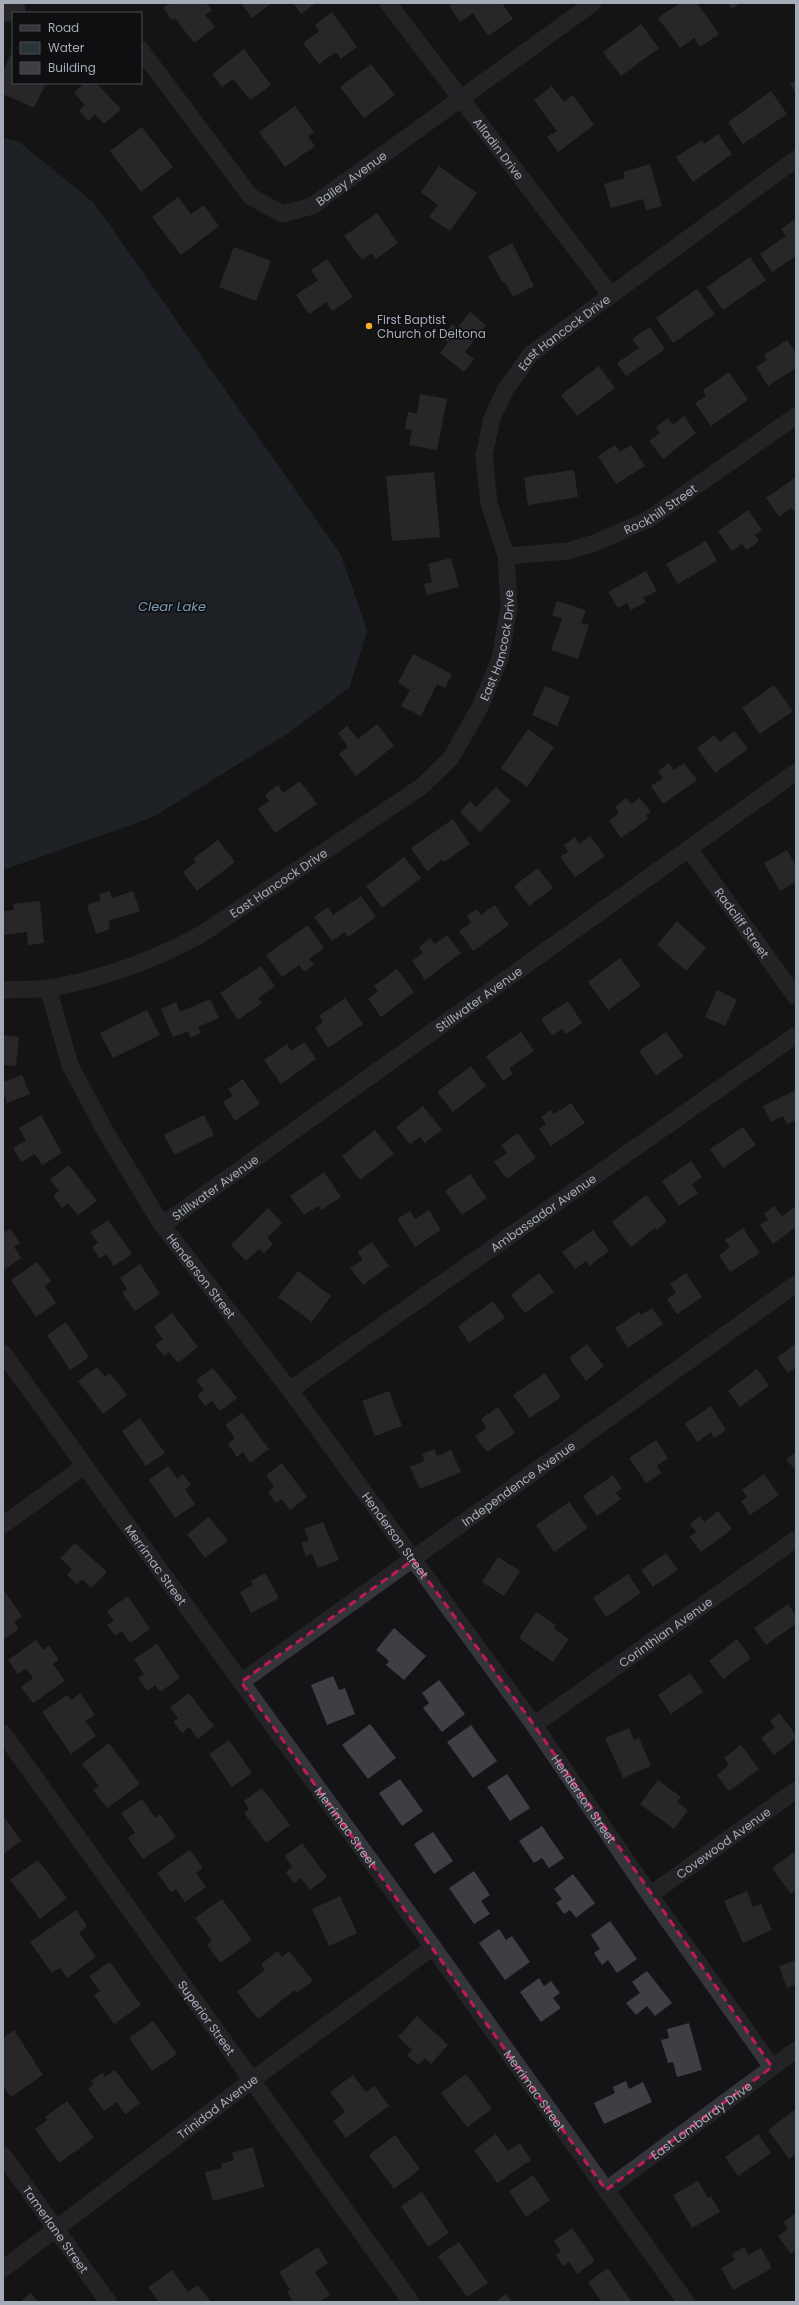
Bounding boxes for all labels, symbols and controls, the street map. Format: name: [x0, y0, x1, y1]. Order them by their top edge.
legend: [12, 12, 142, 84]
text: Road: [48, 19, 79, 36]
text: Water: [48, 39, 85, 56]
text: Building: [48, 59, 96, 76]
street label: Alladin Drive: [470, 114, 528, 183]
street label: Bailey Avenue: [312, 146, 390, 209]
street label: East Hancock Drive: [513, 290, 613, 374]
place label: First Baptist Church of Deltona: [377, 311, 486, 342]
marker: First Baptist Church of Deltona: [364, 321, 374, 331]
street label: Rockhill Street: [621, 480, 700, 538]
street label: East Hancock Drive: [475, 590, 518, 703]
water label: Clear Lake: [138, 597, 206, 616]
street label: East Hancock Drive: [226, 844, 330, 921]
street label: Radcliff Street: [711, 884, 774, 961]
street label: Stillwater Avenue: [432, 962, 525, 1036]
street label: Stillwater Avenue: [168, 1150, 262, 1224]
street label: Ambassador Avenue: [486, 1169, 599, 1256]
street label: Henderson Street: [163, 1230, 240, 1322]
street label: Independence Avenue: [458, 1437, 578, 1530]
street label: Henderson Street: [358, 1488, 433, 1582]
street label: Merrimac Street: [121, 1521, 191, 1608]
street label: Corinthian Avenue: [615, 1593, 716, 1671]
street label: Henderson Street: [548, 1751, 620, 1846]
street label: Merrimac Street: [311, 1783, 381, 1871]
street label: Covewood Avenue: [672, 1803, 774, 1882]
street label: Superior Street: [174, 1977, 240, 2058]
street label: Merrimac Street: [500, 2046, 570, 2134]
street label: Trinidad Avenue: [173, 2070, 261, 2143]
street label: East Lombardy Drive: [647, 2077, 755, 2163]
street label: Tamerlane Street: [19, 2182, 93, 2276]

